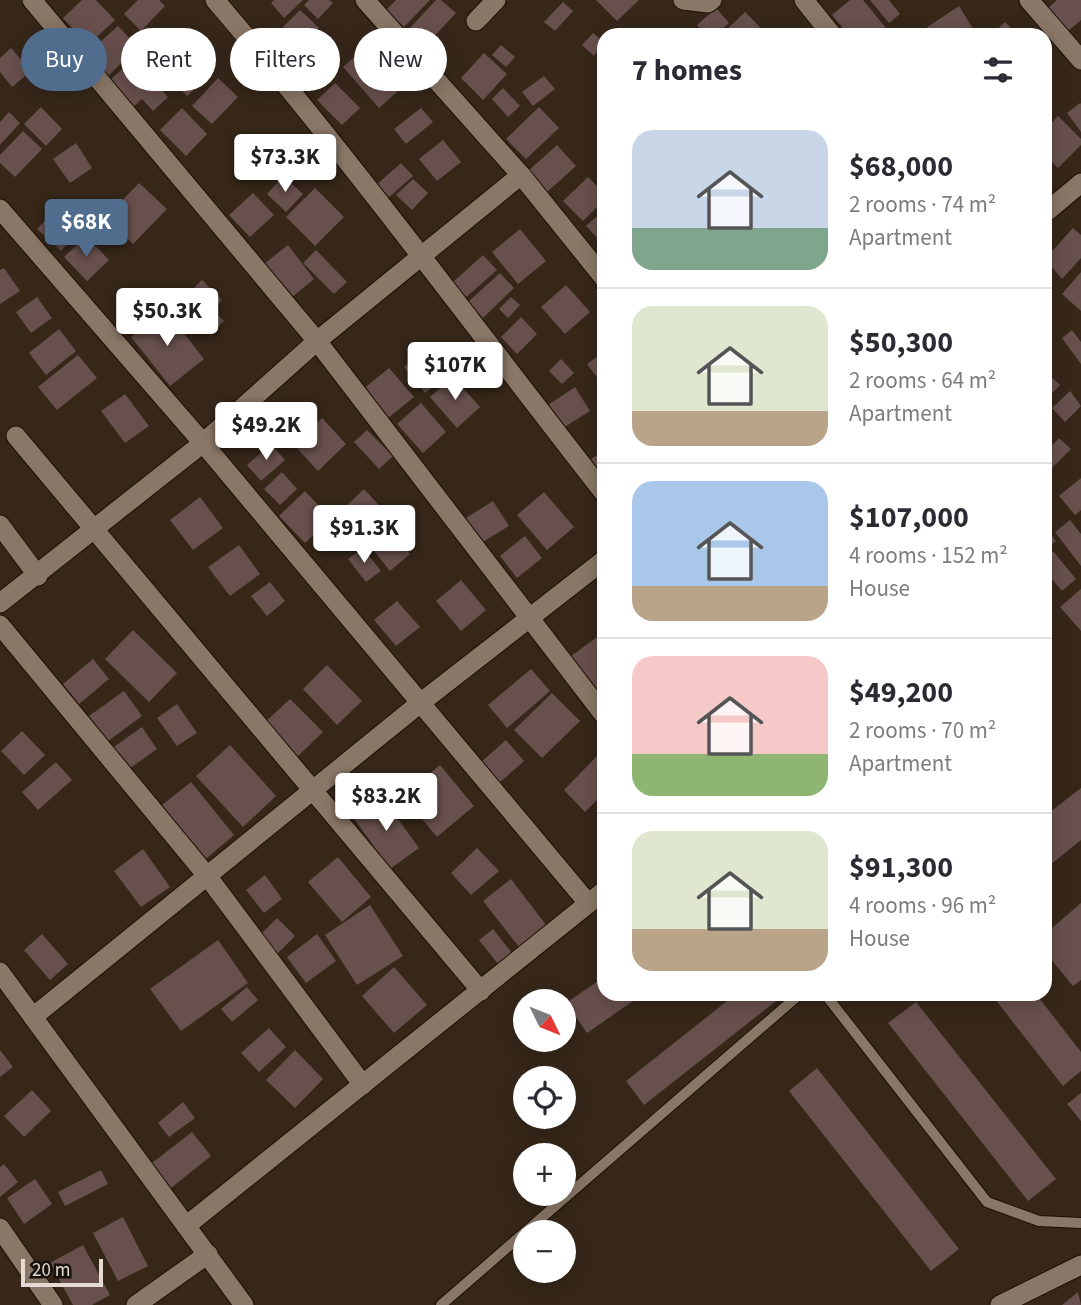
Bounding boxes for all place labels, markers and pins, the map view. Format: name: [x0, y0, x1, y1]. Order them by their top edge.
pin: $73.3K: [228, 134, 342, 194]
pin: $68K: [45, 200, 127, 259]
pin: $50.3K: [110, 288, 224, 348]
pin: $107K: [406, 342, 504, 402]
pin: $49.2K: [209, 402, 323, 462]
pin: $91.3K: [307, 505, 421, 565]
pin: $83.2K: [329, 774, 443, 833]

